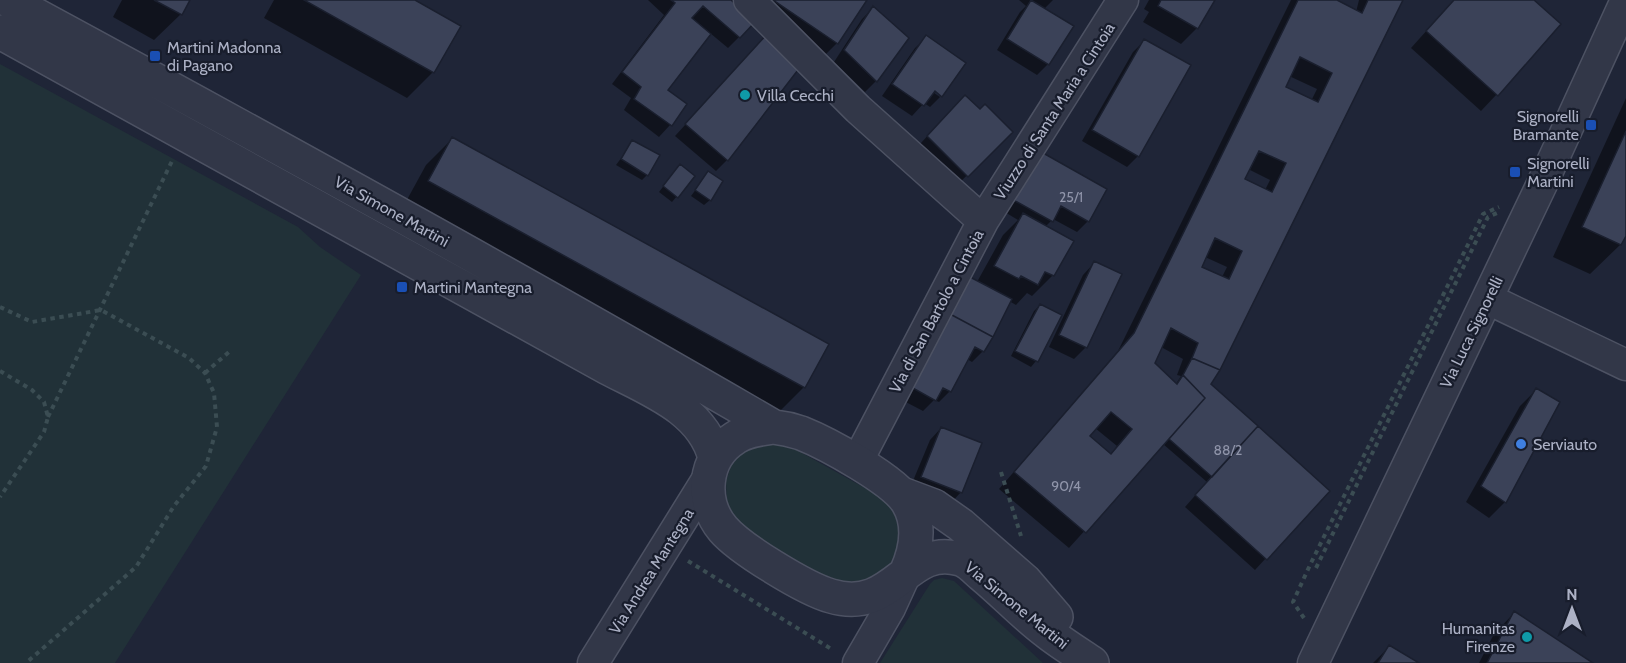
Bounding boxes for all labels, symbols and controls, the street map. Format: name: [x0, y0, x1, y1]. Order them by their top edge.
street label: Viuzzo di Santa Maria a Cintoia: [990, 19, 1119, 203]
place label: Martini Madonna di Pagano: [167, 38, 281, 75]
marker: Martini Madonna di Pagano: [148, 49, 162, 63]
place label: Villa Cecchi: [757, 86, 834, 105]
marker: Villa Cecchi: [738, 88, 752, 102]
place label: Signorelli Bramante: [1513, 107, 1579, 144]
marker: Signorelli Bramante: [1584, 118, 1598, 132]
place label: Signorelli Martini: [1527, 154, 1589, 191]
marker: Signorelli Martini: [1508, 165, 1522, 179]
street label: Via Simone Martini: [331, 172, 452, 251]
house number: 25/1: [1059, 188, 1083, 206]
street label: Via di San Bartolo a Cintoia: [885, 226, 988, 396]
street label: Via Luca Signorelli: [1436, 273, 1507, 391]
place label: Martini Mantegna: [414, 278, 532, 297]
marker: Martini Mantegna: [395, 280, 409, 294]
place label: Serviauto: [1533, 435, 1597, 454]
marker: Serviauto: [1514, 437, 1528, 451]
house number: 88/2: [1214, 441, 1242, 459]
house number: 90/4: [1051, 477, 1081, 495]
street label: Via Andrea Mantegna: [605, 505, 698, 638]
street label: Via Simone Martini: [961, 558, 1072, 653]
north arrow: [1542, 579, 1602, 639]
text: N: [1566, 585, 1578, 604]
place label: Humanitas Firenze: [1442, 619, 1515, 656]
marker: Humanitas Firenze: [1520, 630, 1534, 644]

